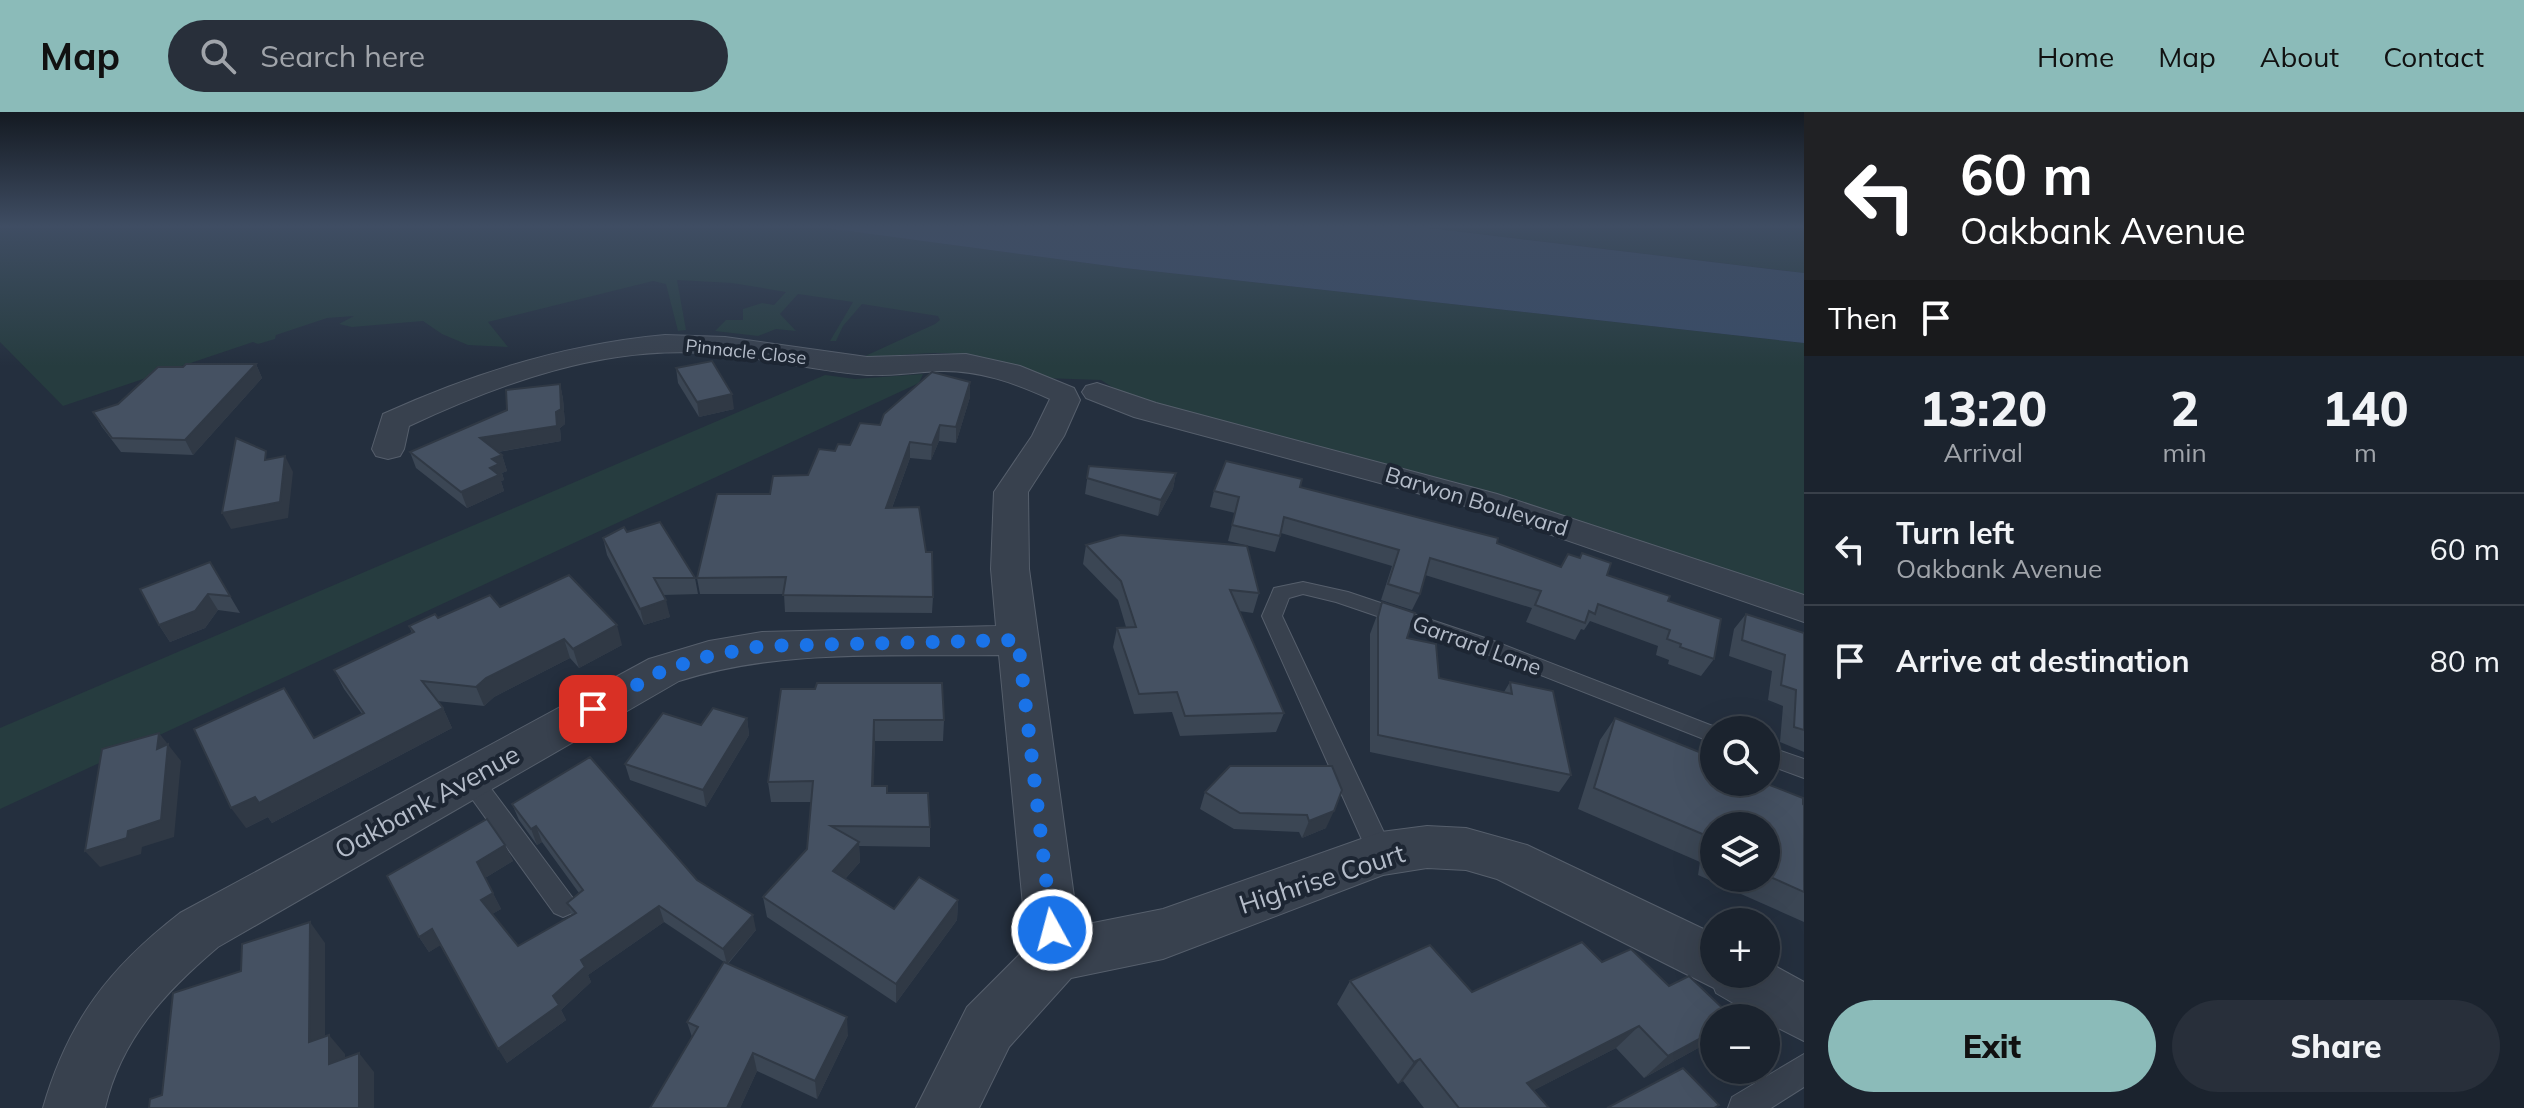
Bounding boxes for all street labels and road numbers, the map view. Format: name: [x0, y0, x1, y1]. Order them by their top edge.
street label: Pinnacle Close: [685, 334, 808, 369]
street label: Barwon Boulevard: [1382, 460, 1572, 542]
street label: Garrard Lane: [1409, 609, 1545, 681]
street label: Oakbank Avenue: [329, 737, 525, 866]
street label: Highrise Court: [1235, 836, 1409, 921]

